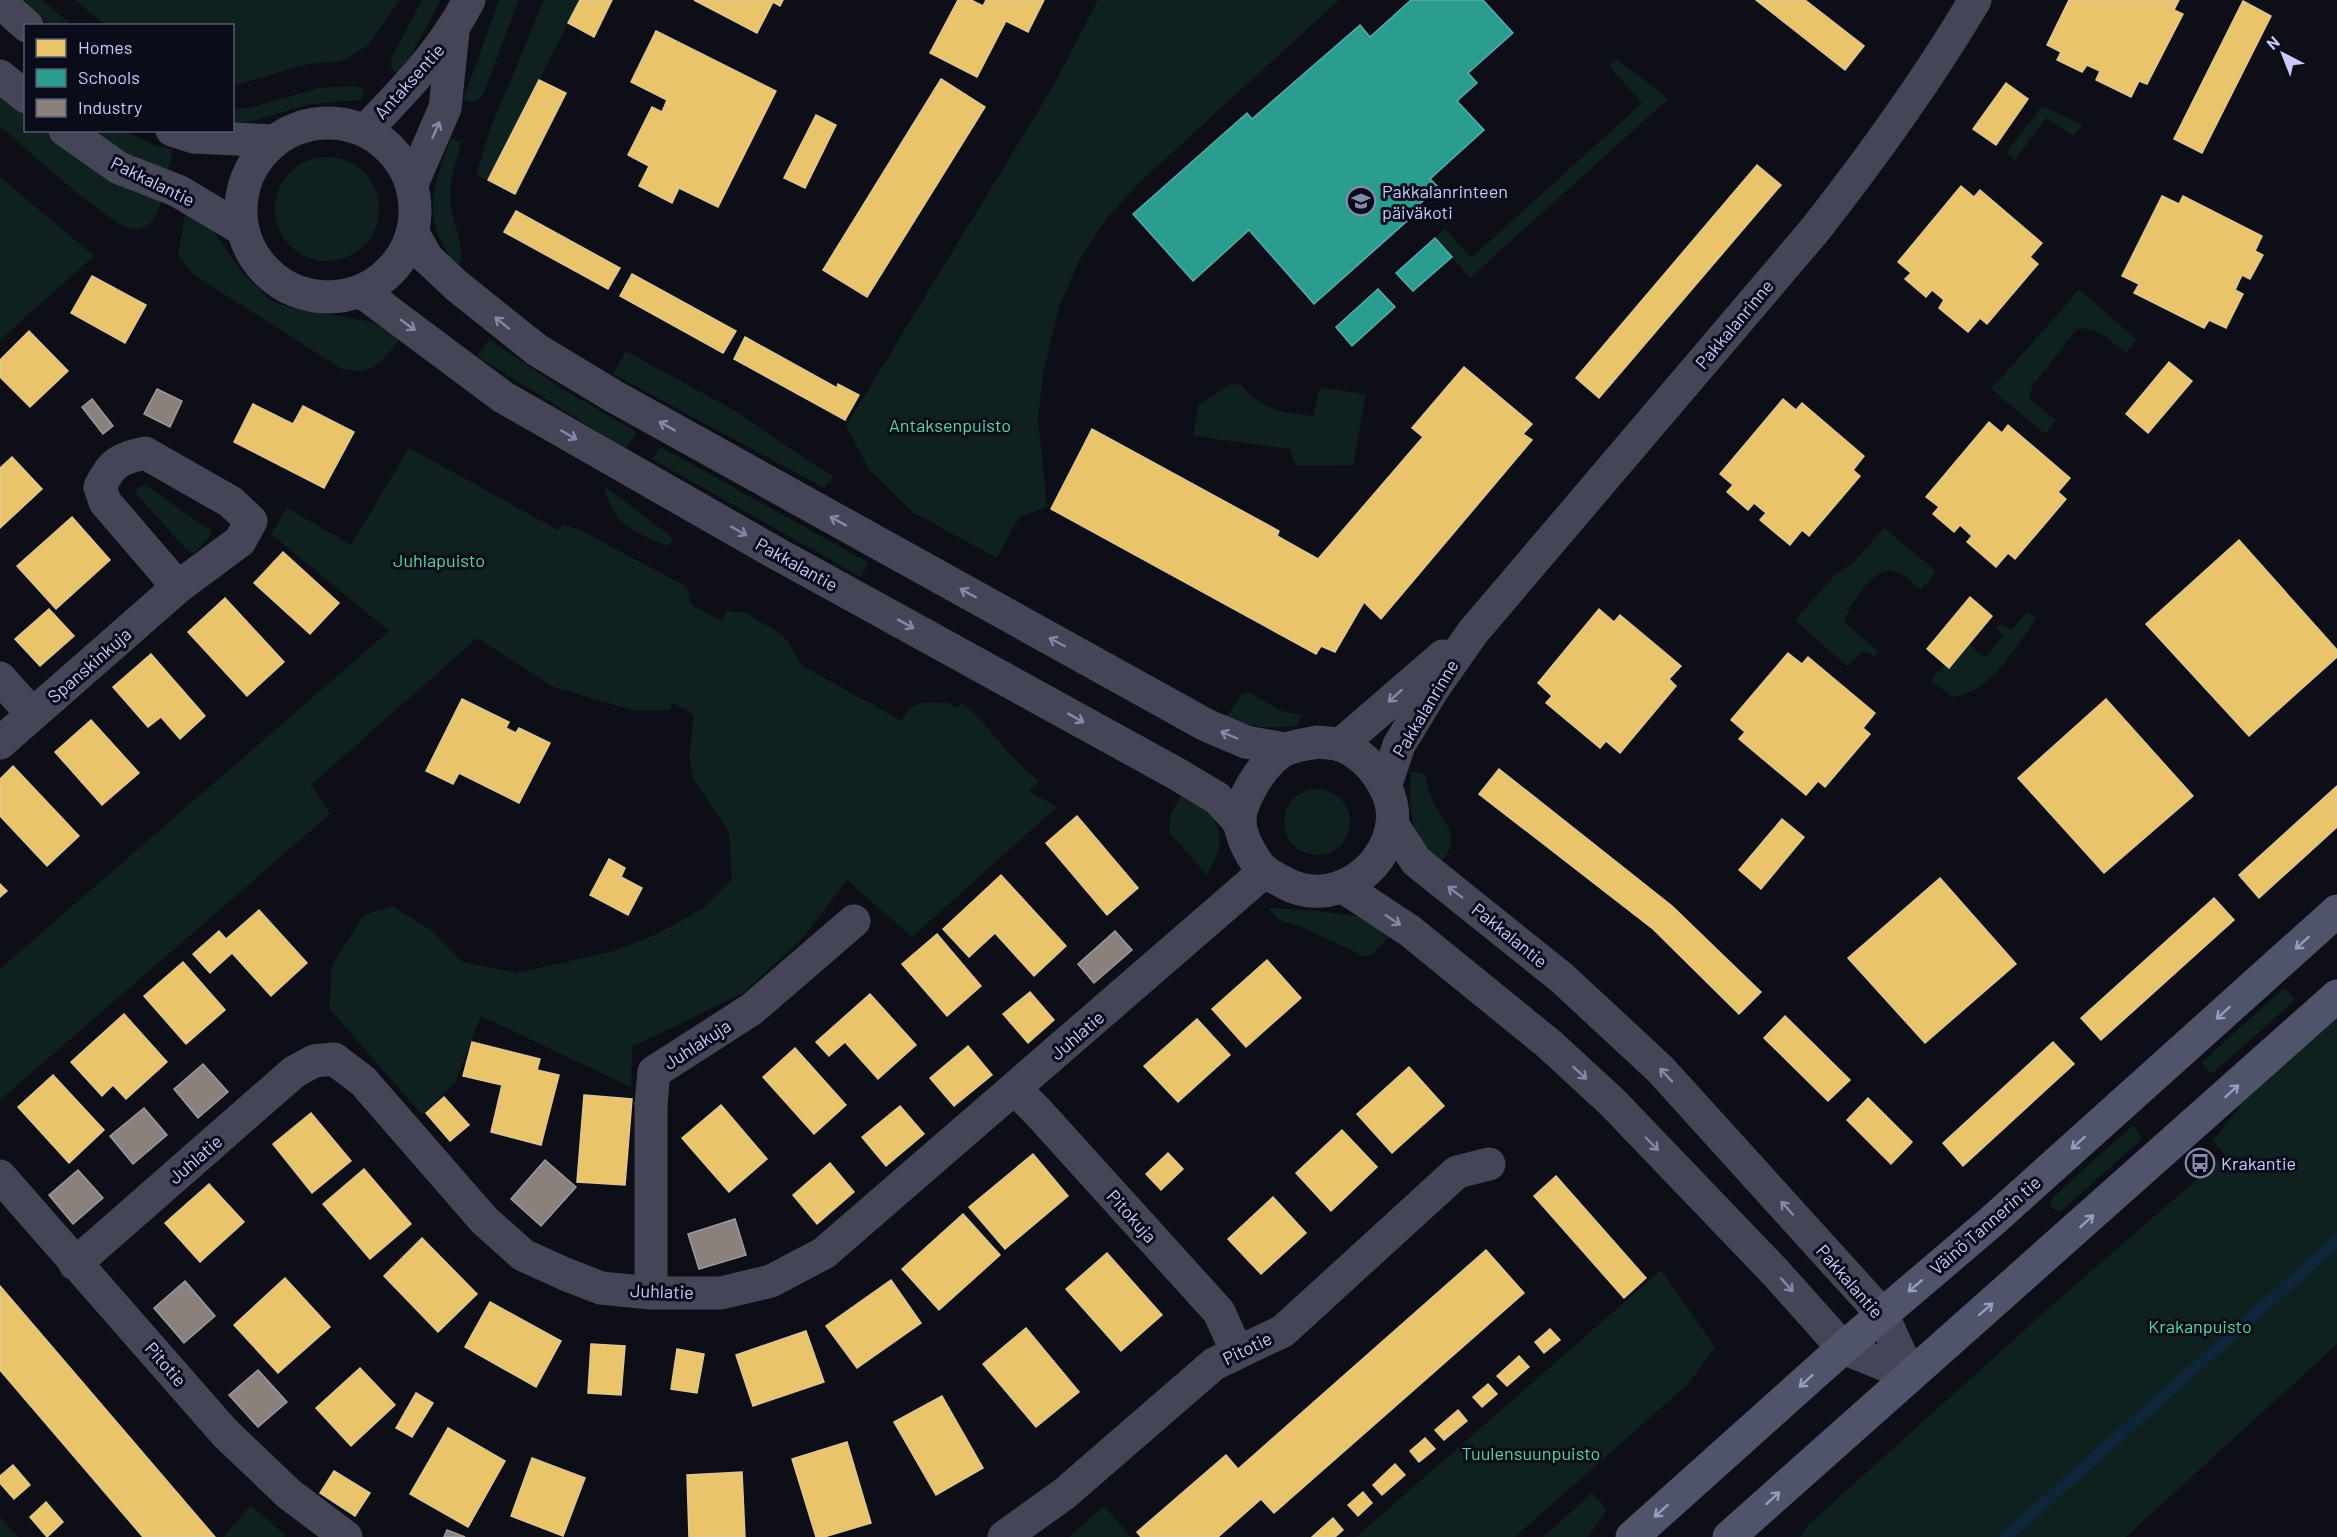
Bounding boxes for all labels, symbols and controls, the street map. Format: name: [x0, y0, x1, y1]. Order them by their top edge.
legend: [24, 24, 234, 132]
north arrow: [2253, 24, 2313, 84]
text: N: [2262, 32, 2283, 53]
text: Homes: [78, 36, 132, 58]
street label: Antaksentie: [369, 39, 449, 123]
text: Schools: [78, 66, 140, 88]
text: Industry: [78, 96, 142, 118]
one-way arrow: [431, 121, 442, 139]
street label: Pakkalantie: [107, 151, 199, 211]
place label: Pakkalanrinteen päiväkoti: [1382, 180, 1508, 223]
school or university icon: Pakkalanrinteen päiväkoti: [1345, 185, 1377, 217]
street label: Pakkalanrinne: [1690, 275, 1778, 373]
one-way arrow: [495, 316, 511, 329]
one-way arrow: [400, 319, 416, 332]
park label: Antaksenpuisto: [889, 414, 1011, 436]
one-way arrow: [659, 420, 676, 432]
one-way arrow: [560, 429, 577, 441]
one-way arrow: [830, 515, 847, 527]
one-way arrow: [730, 526, 747, 538]
street label: Pakkalantie: [752, 532, 842, 596]
park label: Juhlapuisto: [393, 549, 485, 571]
one-way arrow: [959, 587, 977, 598]
one-way arrow: [897, 618, 914, 630]
street label: Spanskinkuja: [43, 623, 135, 707]
one-way arrow: [1049, 636, 1067, 647]
street label: Pakkalanrinne: [1387, 655, 1463, 761]
one-way arrow: [1387, 689, 1402, 703]
one-way arrow: [1067, 712, 1084, 724]
one-way arrow: [1220, 729, 1239, 740]
one-way arrow: [1448, 885, 1464, 898]
street label: Pakkalantie: [1468, 898, 1552, 972]
one-way arrow: [1385, 914, 1401, 926]
one-way arrow: [2295, 936, 2310, 950]
street label: Juhlatie: [1046, 1006, 1108, 1064]
one-way arrow: [2216, 1006, 2231, 1020]
street label: Juhlakuja: [659, 1014, 735, 1074]
one-way arrow: [1572, 1066, 1587, 1080]
one-way arrow: [1659, 1067, 1673, 1082]
one-way arrow: [2224, 1084, 2239, 1098]
street label: Juhlatie: [164, 1130, 226, 1188]
one-way arrow: [2071, 1136, 2086, 1150]
one-way arrow: [1645, 1137, 1659, 1152]
bus stop icon: Krakantie: [2184, 1147, 2216, 1179]
place label: Krakantie: [2221, 1152, 2296, 1174]
street label: Väinö Tannerin tie: [1925, 1171, 2045, 1279]
street label: Pitokuja: [1103, 1185, 1161, 1247]
one-way arrow: [1780, 1201, 1794, 1216]
one-way arrow: [2079, 1214, 2094, 1228]
street label: Pakkalantie: [1812, 1240, 1888, 1322]
one-way arrow: [1780, 1278, 1794, 1293]
street label: Juhlatie: [630, 1279, 694, 1303]
one-way arrow: [1908, 1279, 1923, 1293]
one-way arrow: [1978, 1303, 1994, 1316]
park label: Krakanpuisto: [2148, 1315, 2252, 1337]
street label: Pitotie: [1219, 1327, 1275, 1369]
street label: Pitotie: [141, 1337, 191, 1391]
one-way arrow: [1799, 1373, 1814, 1388]
park label: Tuulensuunpuisto: [1462, 1442, 1600, 1464]
one-way arrow: [1765, 1491, 1780, 1505]
one-way arrow: [1654, 1504, 1669, 1518]

